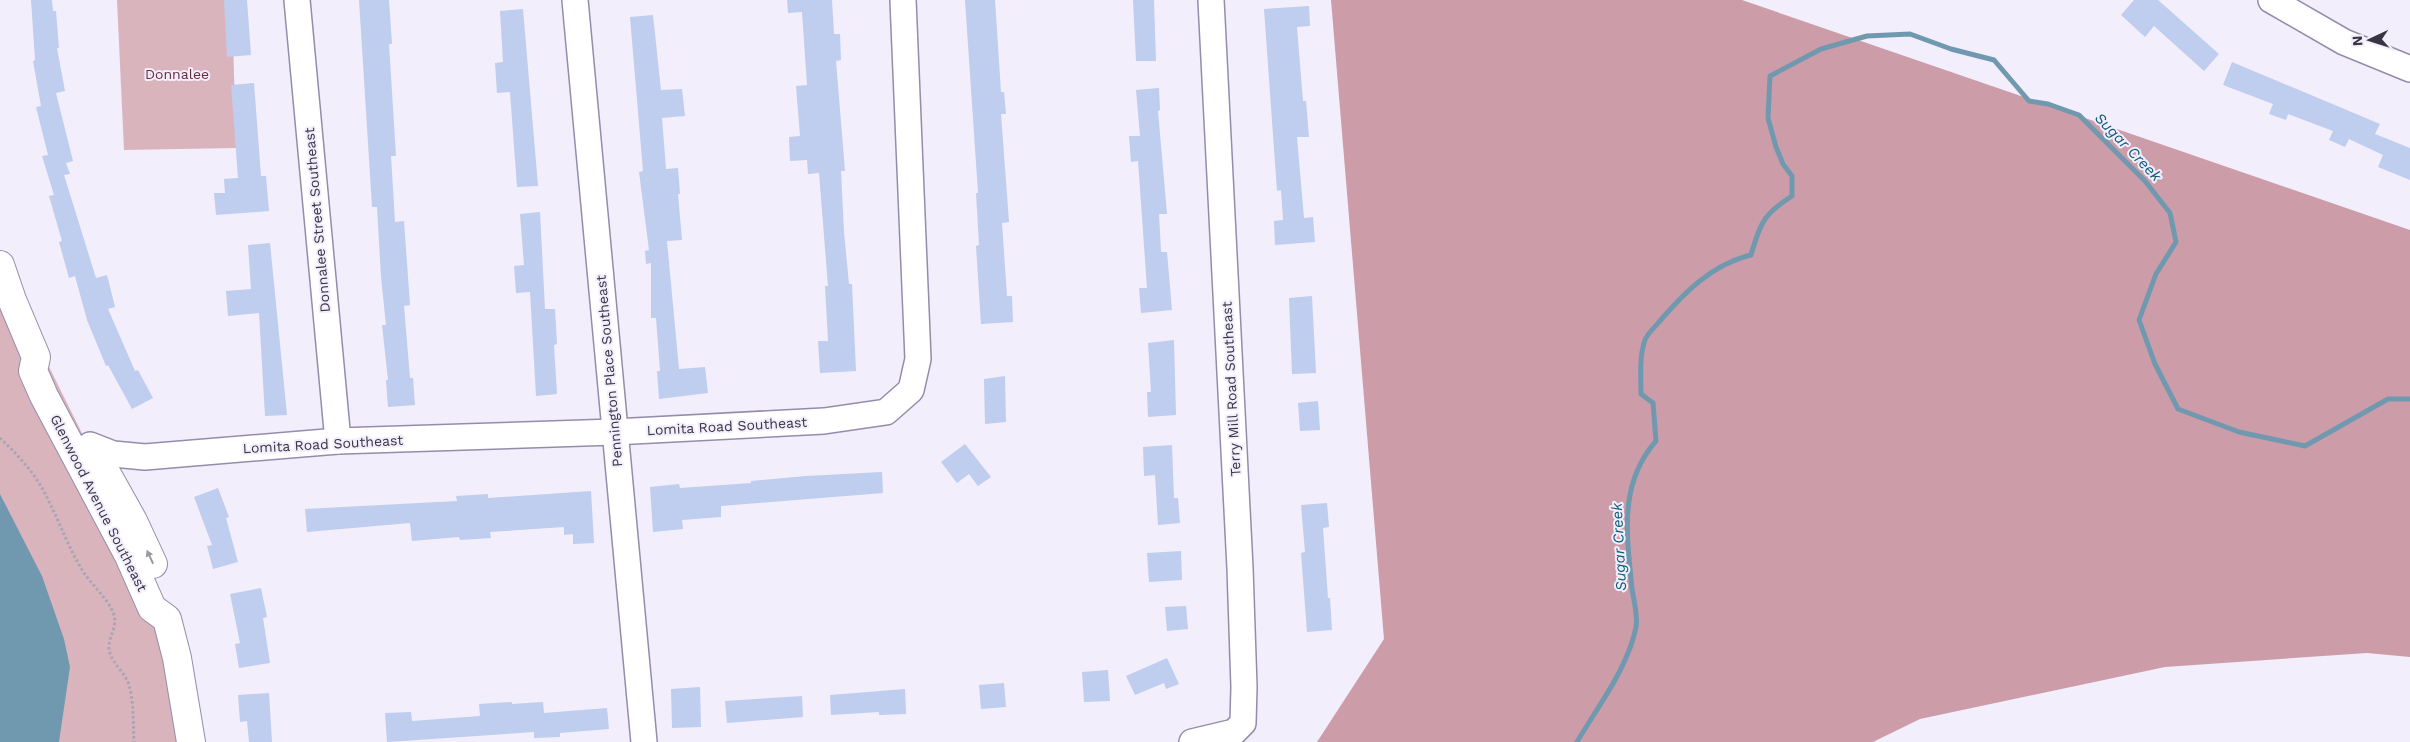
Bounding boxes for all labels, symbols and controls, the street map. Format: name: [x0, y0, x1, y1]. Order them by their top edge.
north arrow: [2345, 15, 2395, 65]
text: N: [2349, 35, 2365, 47]
park label: Donnalee: [145, 66, 209, 82]
water label: Sugar Creek: [2091, 109, 2166, 186]
street label: Donnalee Street Southeast: [301, 127, 333, 313]
street label: Pennington Place Southeast: [593, 274, 625, 468]
street label: Terry Mill Road Southeast: [1218, 301, 1244, 477]
street label: Glenwood Avenue Southeast: [47, 412, 151, 594]
street label: Lomita Road Southeast: [646, 414, 808, 438]
street label: Lomita Road Southeast: [242, 432, 404, 456]
water label: Sugar Creek: [1608, 502, 1630, 592]
one-way arrow: [146, 550, 154, 564]

